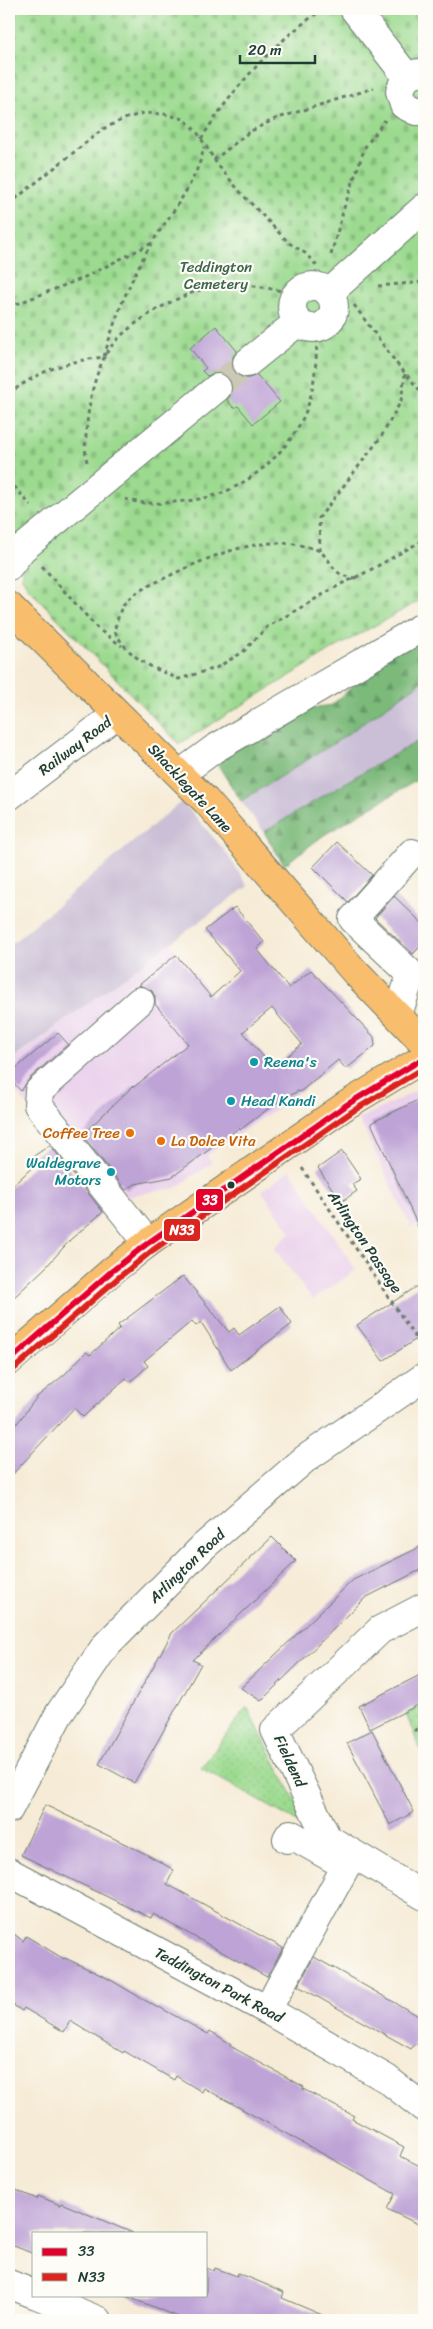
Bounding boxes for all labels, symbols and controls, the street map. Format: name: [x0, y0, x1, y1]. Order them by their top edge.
scale bar: [240, 32, 316, 64]
text: 20 m: [248, 37, 282, 63]
park label: Teddington Cemetery: [180, 254, 252, 297]
street label: Railway Road: [33, 709, 118, 782]
street label: Shacklegate Lane: [141, 737, 239, 839]
place label: Reena's: [264, 1049, 317, 1075]
marker: Reena's: [248, 1056, 260, 1068]
place label: Head Kandi: [241, 1088, 316, 1114]
marker: Head Kandi: [225, 1095, 237, 1107]
place label: Coffee Tree: [43, 1120, 120, 1146]
marker: Coffee Tree: [124, 1127, 136, 1139]
place label: La Dolce Vita: [171, 1128, 256, 1154]
marker: La Dolce Vita: [155, 1135, 167, 1147]
place label: Waldegrave Motors: [26, 1150, 102, 1193]
marker: Waldegrave Motors: [105, 1166, 117, 1178]
unlabelled marker: [226, 1180, 236, 1190]
street label: Arlington Passage: [320, 1184, 409, 1299]
line badge: 33: [195, 1188, 224, 1212]
text: 33: [201, 1188, 218, 1213]
line badge: N33: [163, 1218, 201, 1242]
text: N33: [168, 1218, 195, 1243]
street label: Arlington Road: [142, 1522, 232, 1610]
street label: Fieldend: [266, 1730, 314, 1793]
street label: Teddington Park Road: [150, 1940, 289, 2031]
legend: [32, 2232, 208, 2296]
text: 33: [78, 2238, 94, 2264]
text: N33: [78, 2264, 105, 2290]

